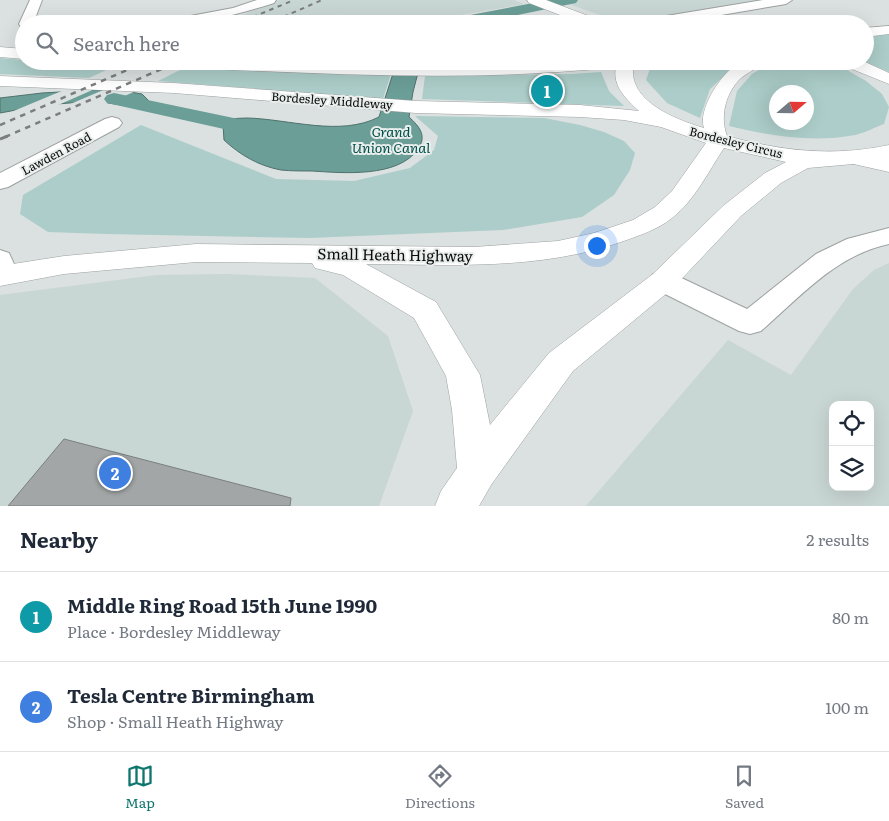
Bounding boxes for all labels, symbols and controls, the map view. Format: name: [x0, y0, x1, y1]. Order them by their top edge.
search box: [15, 15, 874, 70]
icon: search: [33, 29, 61, 57]
text: Search here: [73, 29, 180, 57]
pin: 1: [531, 72, 563, 110]
north arrow: [769, 85, 814, 130]
street label: Bordesley Middleway: [271, 87, 393, 113]
water label: Grand Union Canal: [352, 121, 430, 157]
street label: Bordesley Circus: [688, 122, 785, 162]
street label: Lawden Road: [18, 127, 95, 179]
your location: [584, 233, 610, 259]
street label: Small Heath Highway: [317, 241, 473, 267]
map controls: [829, 401, 874, 491]
button: locate: [829, 401, 874, 446]
button: layers: [829, 446, 874, 491]
pin: 2: [99, 454, 131, 492]
text: Nearby: [20, 523, 98, 554]
text: 2 results: [806, 527, 869, 551]
text: Middle Ring Road 15th June 1990: [67, 591, 377, 619]
text: 1: [33, 605, 39, 629]
text: 80 m: [832, 605, 869, 629]
text: Place · Bordesley Middleway: [67, 619, 281, 643]
text: Tesla Centre Birmingham: [67, 681, 315, 709]
text: 2: [32, 695, 40, 719]
text: 100 m: [825, 695, 869, 719]
text: Shop · Small Heath Highway: [67, 709, 284, 733]
tab: Map: [125, 762, 155, 812]
tab: Directions: [405, 762, 475, 812]
tab: Saved: [725, 762, 764, 812]

